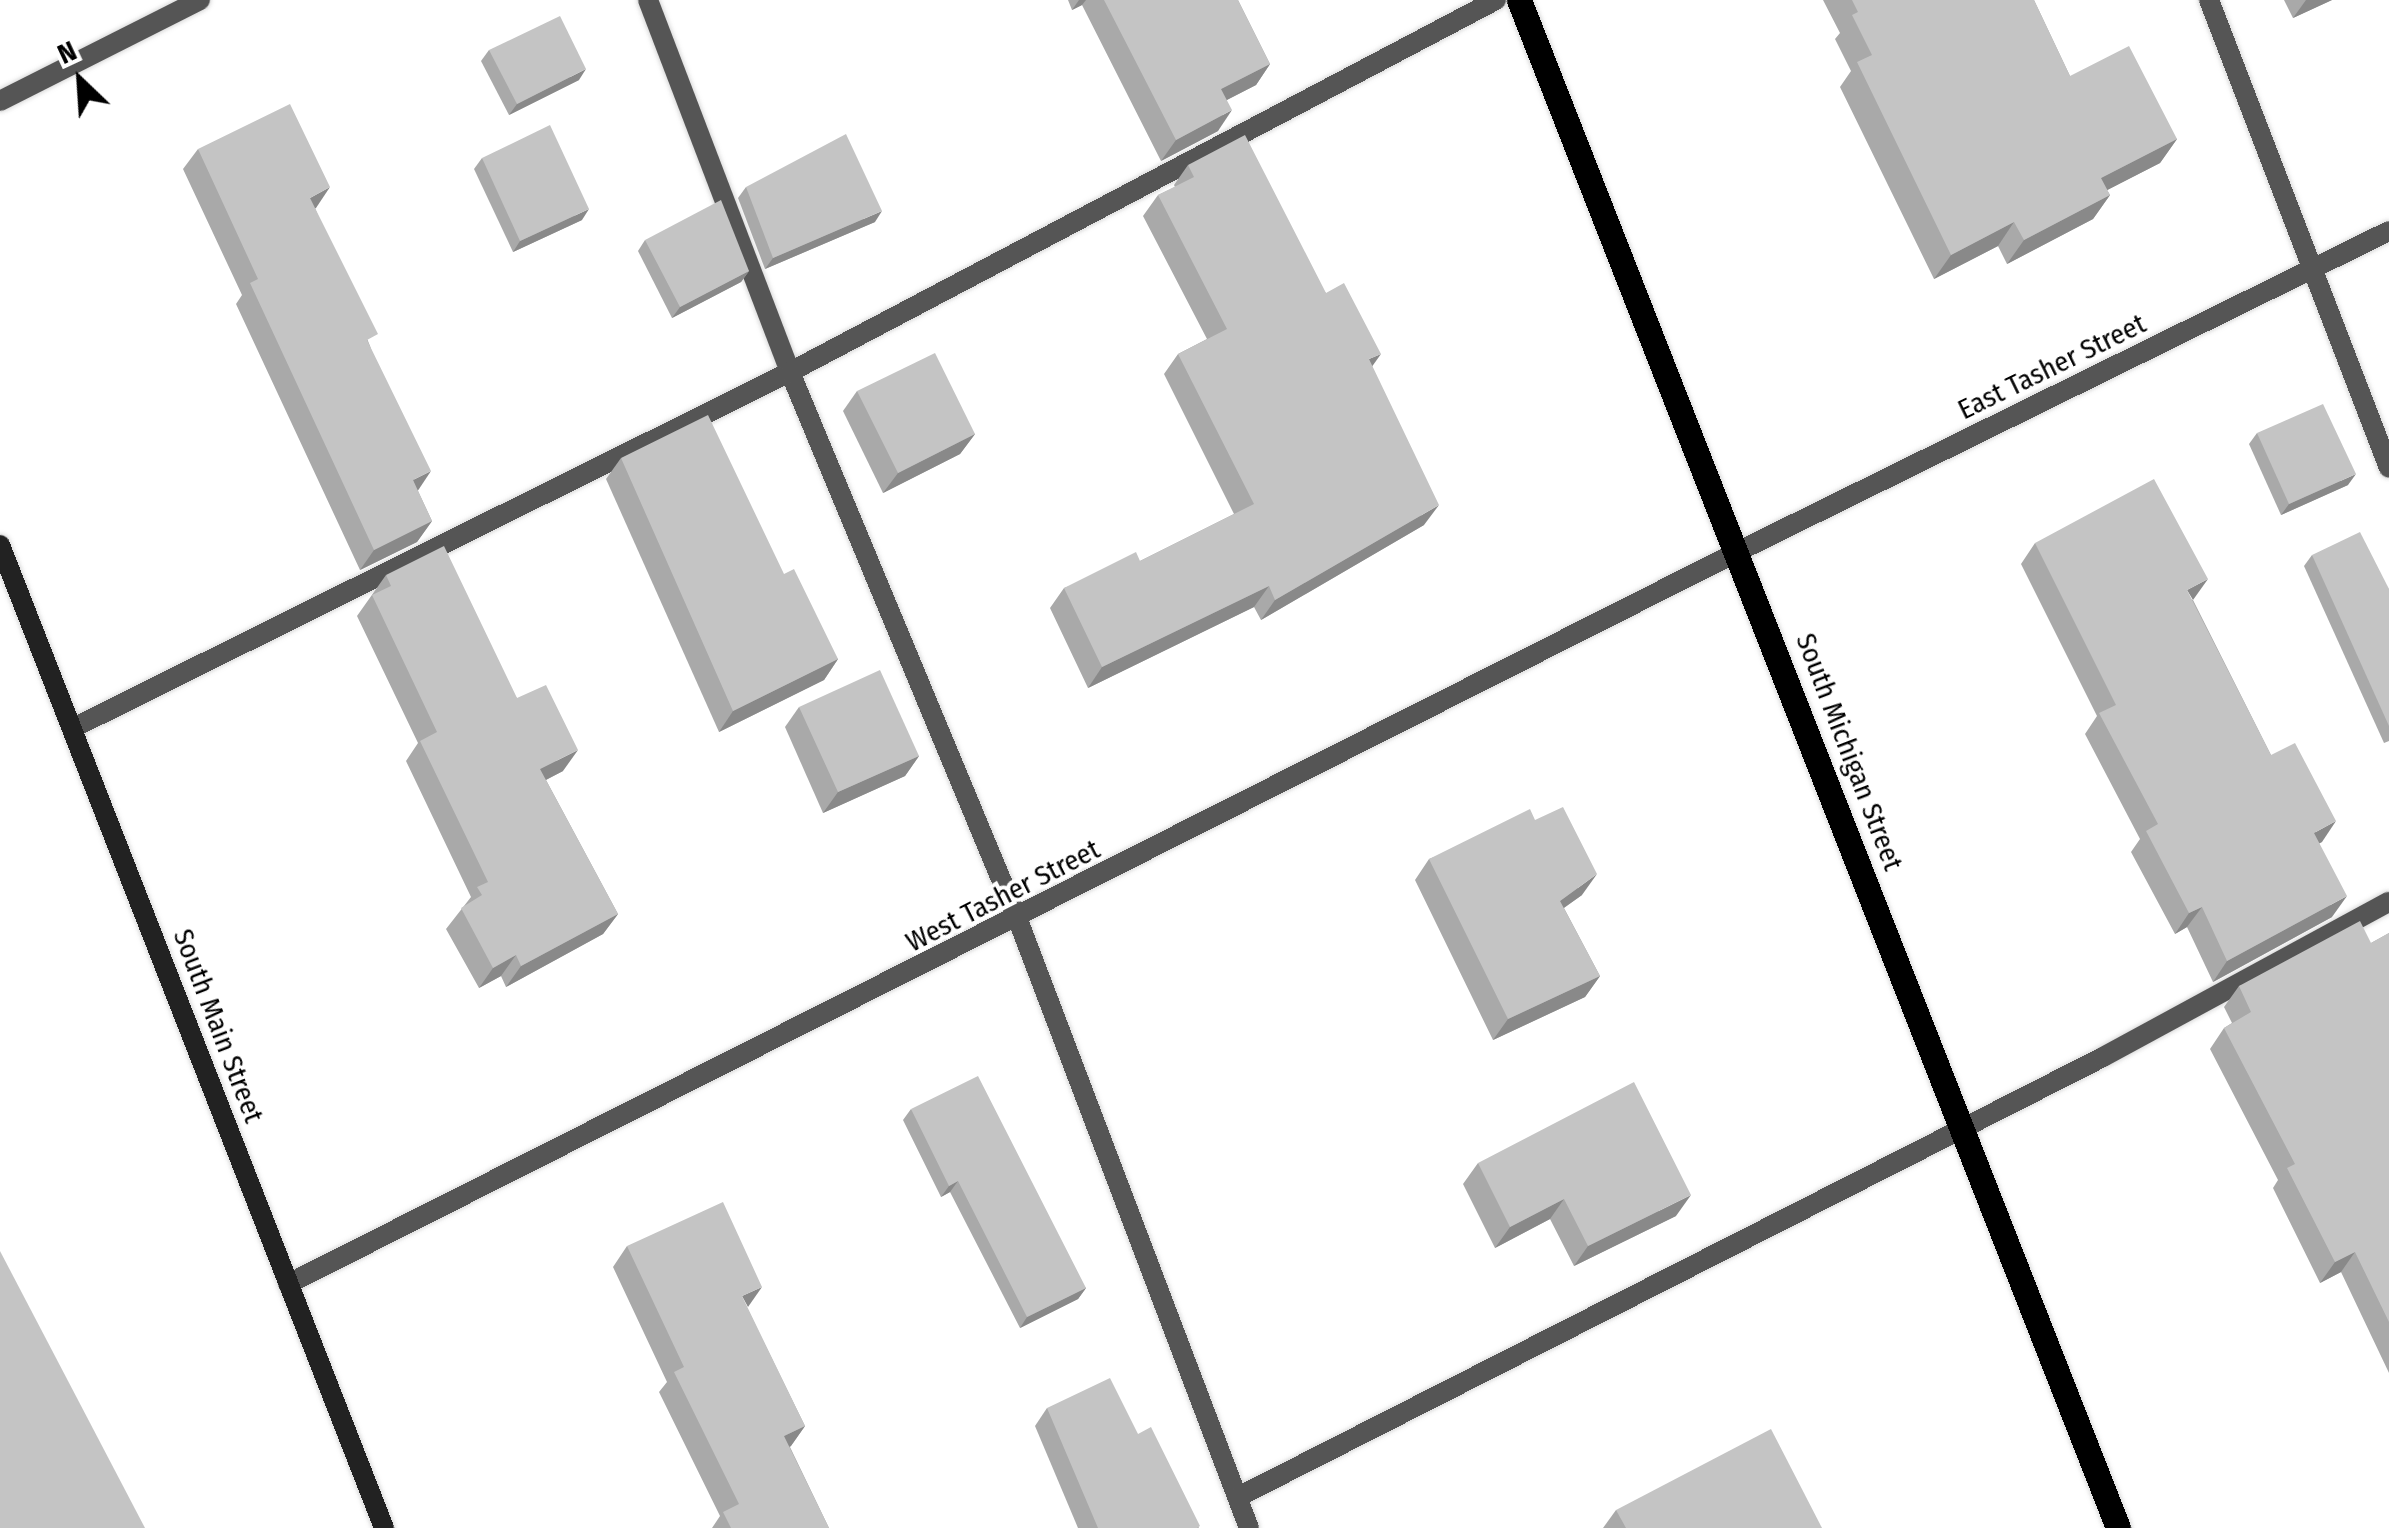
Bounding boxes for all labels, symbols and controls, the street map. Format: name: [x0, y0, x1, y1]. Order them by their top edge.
north arrow: [30, 30, 130, 130]
text: N: [53, 34, 82, 71]
street label: East Tasher Street: [1953, 307, 2151, 427]
street label: South Michigan Street: [1788, 629, 1910, 875]
street label: West Tasher Street: [900, 833, 1106, 959]
street label: South Main Street: [166, 924, 270, 1128]

